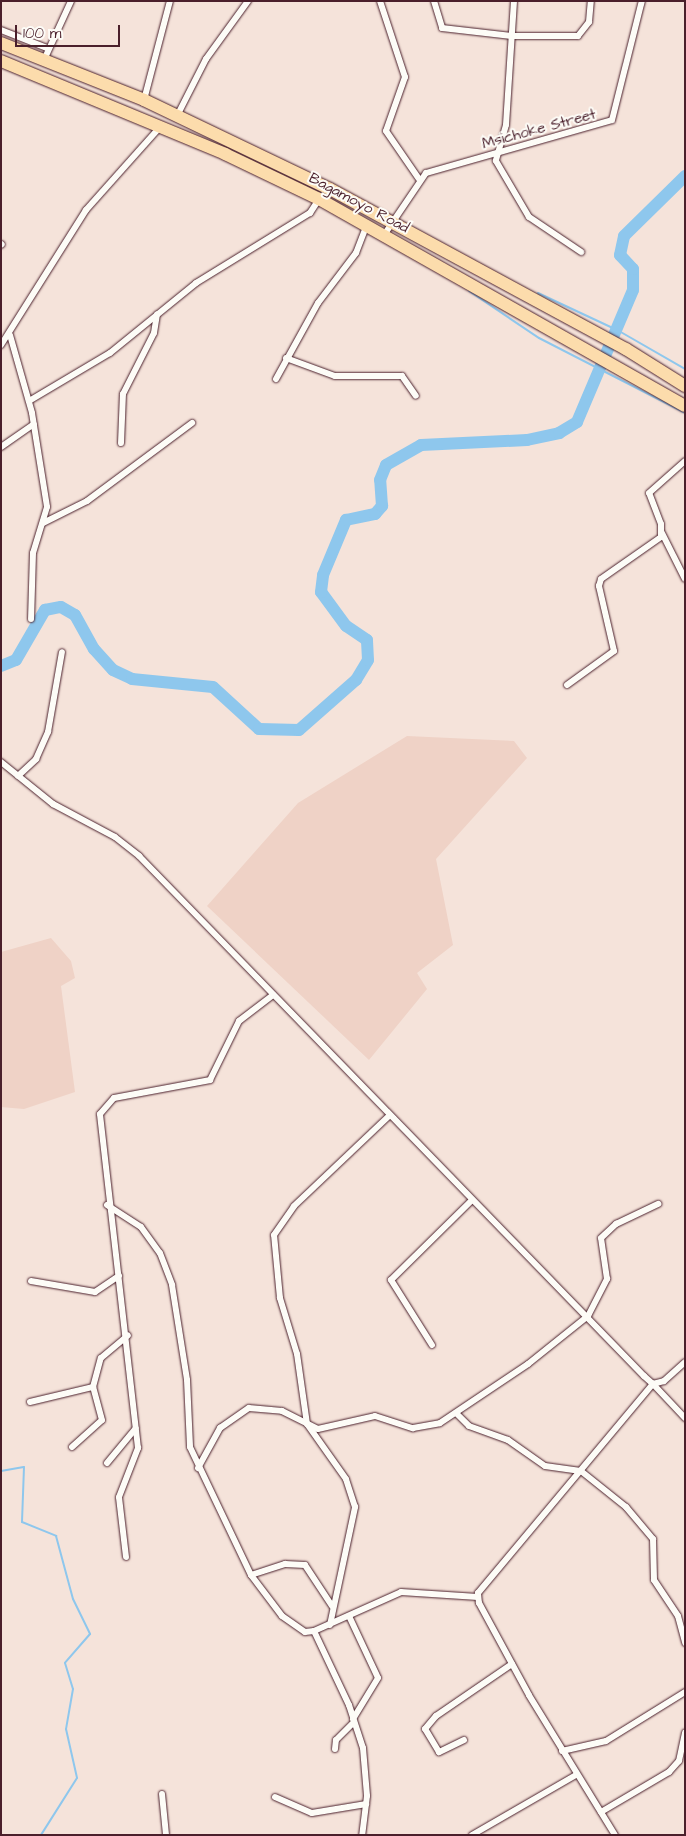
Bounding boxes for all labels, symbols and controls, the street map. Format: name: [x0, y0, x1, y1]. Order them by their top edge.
scale bar: [18, 15, 122, 47]
text: 100 m: [23, 23, 62, 44]
street label: Msichoke Street: [480, 105, 598, 153]
street label: Bagamoyo Road: [306, 169, 412, 237]

